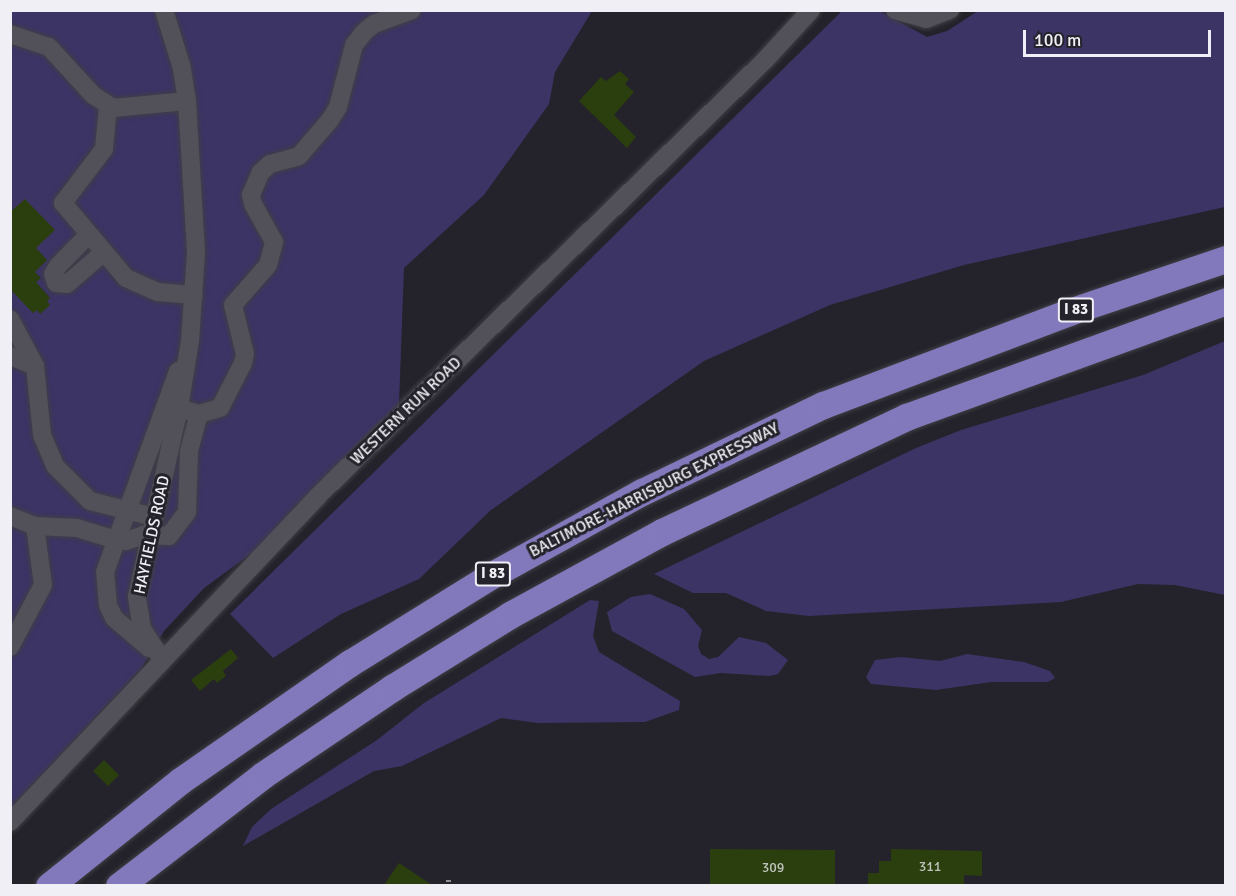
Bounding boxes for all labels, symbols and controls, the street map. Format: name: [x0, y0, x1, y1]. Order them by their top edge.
scale bar: [1026, 18, 1214, 56]
text: 100 m: [1034, 29, 1081, 51]
road number: I 83: [1056, 298, 1096, 322]
street label: WESTERN RUN ROAD: [347, 353, 465, 469]
street label: BALTIMORE-HARRISBURG EXPRESSWAY: [526, 419, 782, 561]
street label: HAYFIELDS ROAD: [130, 474, 174, 596]
road number: I 83: [474, 562, 512, 586]
house number: 311: [919, 859, 941, 875]
house number: 309: [762, 860, 784, 876]

